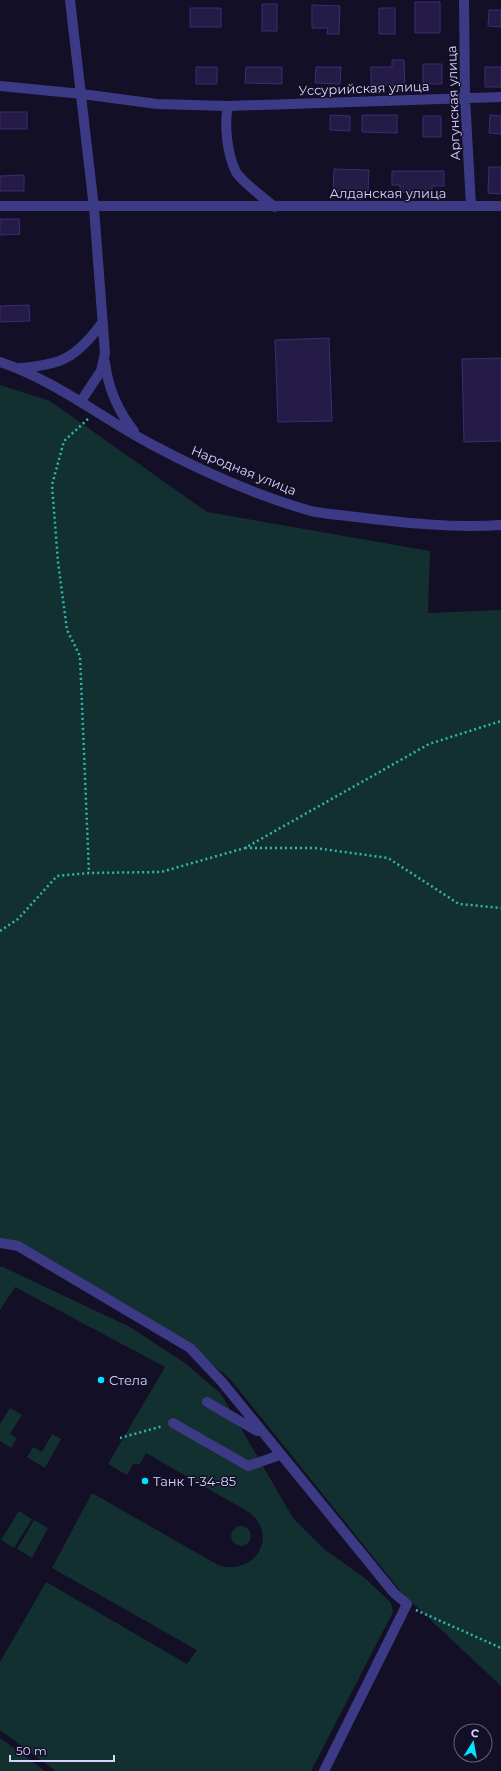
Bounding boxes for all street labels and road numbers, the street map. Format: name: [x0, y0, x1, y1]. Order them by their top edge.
street label: Аргунская улица: [443, 45, 463, 161]
street label: Уссурийская улица: [298, 78, 430, 98]
street label: Алданская улица: [330, 185, 446, 201]
street label: Народная улица: [189, 442, 299, 498]

